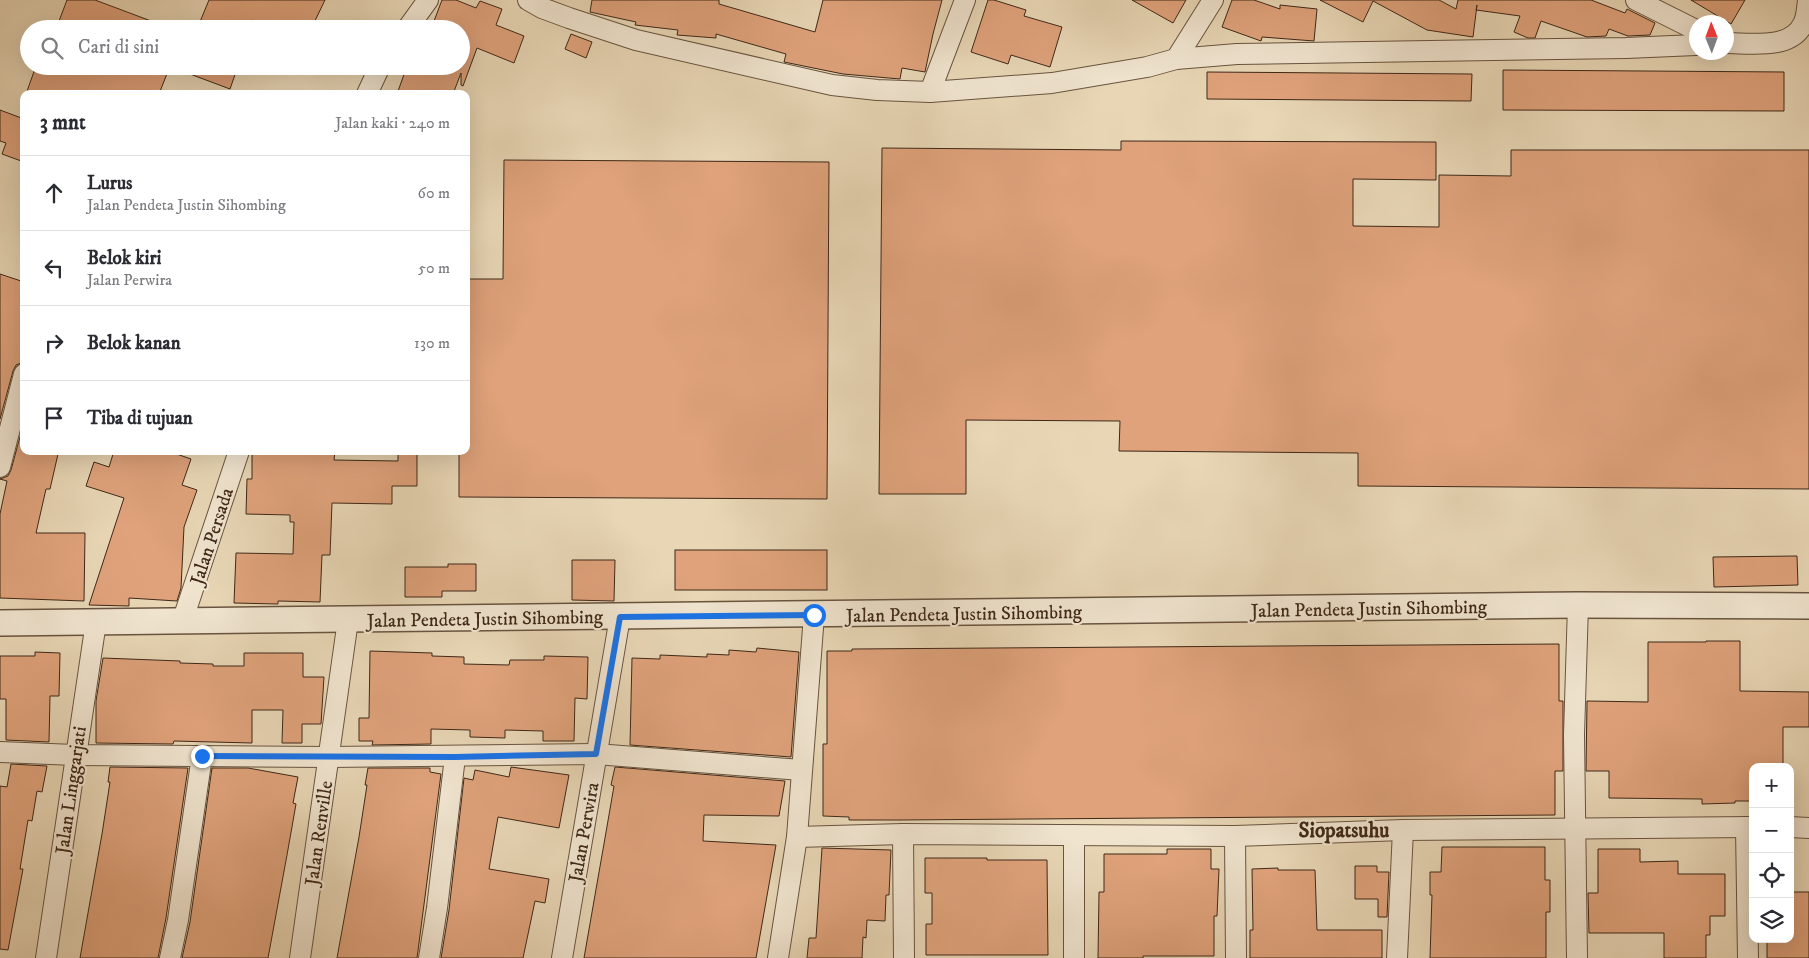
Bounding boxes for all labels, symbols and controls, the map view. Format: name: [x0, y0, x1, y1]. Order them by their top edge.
north arrow: [1689, 15, 1734, 60]
search box: [20, 20, 470, 75]
icon: search: [38, 34, 66, 62]
text: Cari di sini: [78, 36, 159, 59]
text: 3 mnt: [40, 110, 86, 136]
text: Jalan kaki · 240 m: [335, 113, 450, 133]
text: Lurus: [87, 172, 132, 195]
icon: ahead: [40, 179, 68, 207]
text: 60 m: [418, 183, 450, 203]
text: Jalan Pendeta Justin Sihombing: [87, 195, 286, 215]
text: Belok kiri: [87, 247, 161, 270]
icon: left: [40, 254, 68, 282]
text: 50 m: [418, 258, 450, 278]
text: Jalan Perwira: [87, 270, 172, 290]
icon: right: [40, 329, 68, 357]
text: Belok kanan: [87, 332, 181, 355]
text: 130 m: [414, 333, 450, 353]
icon: arrive: [40, 404, 68, 432]
text: Tiba di tujuan: [87, 407, 193, 430]
street label: Jalan Persada: [185, 485, 239, 590]
street label: Jalan Pendeta Justin Sihombing: [1249, 596, 1488, 623]
street label: Jalan Pendeta Justin Sihombing: [844, 601, 1083, 628]
route start: [803, 604, 826, 627]
street label: Jalan Pendeta Justin Sihombing: [365, 606, 604, 633]
street label: Jalan Linggarjati: [51, 725, 92, 858]
route end: [191, 745, 214, 768]
map controls: [1749, 763, 1794, 943]
button: +: [1749, 763, 1794, 808]
street label: Jalan Renville: [300, 779, 338, 889]
street label: Jalan Perwira: [564, 780, 605, 886]
button: −: [1749, 808, 1794, 853]
district label: Siopatsuhu: [1298, 818, 1390, 844]
button: locate: [1749, 853, 1794, 898]
button: layers: [1749, 898, 1794, 943]

